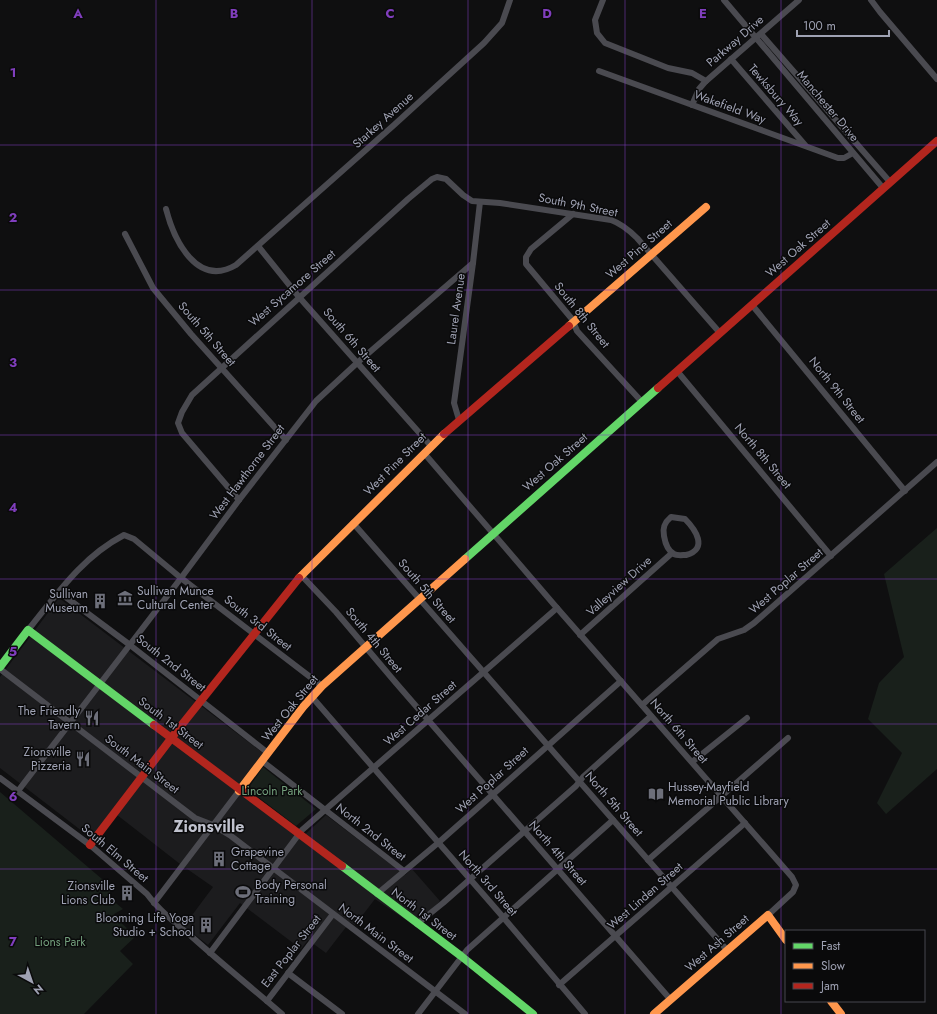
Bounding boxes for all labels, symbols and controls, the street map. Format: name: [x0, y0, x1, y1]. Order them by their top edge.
text: A: [72, 4, 83, 23]
text: B: [230, 4, 239, 23]
text: C: [385, 4, 395, 23]
text: D: [542, 4, 552, 23]
text: E: [699, 4, 707, 23]
street label: Parkway Drive: [702, 11, 768, 71]
scale bar: [797, 12, 889, 38]
text: 100 m: [803, 17, 836, 35]
street label: Tewksbury Way: [744, 60, 808, 130]
text: 1: [10, 63, 16, 82]
street label: Manchester Drive: [793, 66, 863, 146]
street label: Wakefield Way: [692, 86, 769, 129]
street label: Starkey Avenue: [348, 88, 418, 152]
street label: South 9th Street: [537, 188, 619, 222]
text: 2: [9, 208, 17, 227]
street label: West Pine Street: [602, 215, 676, 283]
street label: West Oak Street: [761, 215, 835, 281]
street label: West Sycamore Street: [245, 245, 339, 331]
street label: Laurel Avenue: [442, 272, 470, 346]
street label: South 8th Street: [550, 278, 614, 352]
street label: South 5th Street: [174, 298, 240, 370]
street label: South 6th Street: [319, 304, 385, 376]
text: 3: [9, 353, 17, 372]
street label: North 9th Street: [804, 353, 870, 427]
street label: North 8th Street: [730, 419, 796, 493]
street label: West Hawthorne Street: [205, 420, 289, 524]
street label: West Pine Street: [359, 428, 431, 500]
street label: West Oak Street: [518, 429, 592, 495]
text: 4: [8, 498, 18, 517]
street label: West Poplar Street: [745, 544, 827, 618]
street label: Valleyview Drive: [582, 552, 656, 620]
street label: South 5th Street: [394, 555, 460, 627]
place label: Sullivan Munce Cultural Center: [137, 582, 214, 614]
place label: Sullivan Museum: [45, 585, 88, 617]
museum icon: Sullivan Munce Cultural Center: [116, 589, 134, 607]
street label: South 3rd Street: [220, 591, 296, 655]
building icon: Sullivan Museum: [91, 592, 109, 610]
street label: South 4th Street: [341, 603, 407, 677]
street label: South 2nd Street: [132, 630, 210, 696]
text: 5: [9, 642, 17, 661]
street label: West Oak Street: [257, 671, 323, 745]
street label: West Cedar Street: [379, 676, 461, 750]
street label: South 1st Street: [135, 692, 207, 754]
street label: North 6th Street: [646, 695, 712, 768]
place label: The Friendly Tavern: [18, 702, 81, 734]
restaurant icon: The Friendly Tavern: [83, 709, 101, 727]
street label: South Main Street: [101, 730, 183, 798]
street label: West Poplar Street: [451, 742, 533, 818]
place label: Zionsville Pizzeria: [24, 743, 71, 775]
restaurant icon: Zionsville Pizzeria: [74, 750, 92, 768]
street label: North 5th Street: [581, 768, 647, 841]
place label: Hussey-Mayfield Memorial Public Library: [668, 778, 790, 810]
park label: Lincoln Park: [241, 782, 303, 800]
library icon: Hussey-Mayfield Memorial Public Library: [647, 785, 665, 803]
text: 6: [9, 787, 18, 806]
street label: North 2nd Street: [332, 799, 410, 865]
district label: Zionsville: [174, 815, 244, 838]
street label: North 4th Street: [525, 816, 591, 890]
street label: South Elm Street: [77, 819, 153, 887]
place label: Grapevine Cottage: [231, 843, 284, 875]
street label: North 3rd Street: [454, 846, 522, 920]
building icon: Grapevine Cottage: [210, 850, 228, 868]
street label: West Linden Street: [603, 858, 687, 934]
place label: Body Personal Training: [255, 876, 327, 908]
place label: Zionsville Lions Club: [61, 877, 115, 909]
sports icon: Body Personal Training: [234, 883, 252, 901]
street label: North 1st Street: [387, 883, 461, 945]
building icon: Zionsville Lions Club: [118, 884, 136, 902]
street label: North Main Street: [335, 899, 417, 967]
place label: Blooming Life Yoga Studio + School: [96, 909, 194, 941]
street label: West Ash Street: [681, 910, 753, 976]
street label: East Poplar Street: [257, 911, 325, 991]
building icon: Blooming Life Yoga Studio + School: [197, 916, 215, 934]
legend: [785, 930, 925, 1002]
text: 7: [9, 932, 17, 951]
park label: Lions Park: [34, 933, 86, 951]
text: Fast: [821, 937, 840, 955]
text: Slow: [821, 957, 846, 975]
north arrow: [12, 962, 52, 1002]
text: Jam: [819, 977, 839, 995]
text: N: [30, 981, 47, 999]

